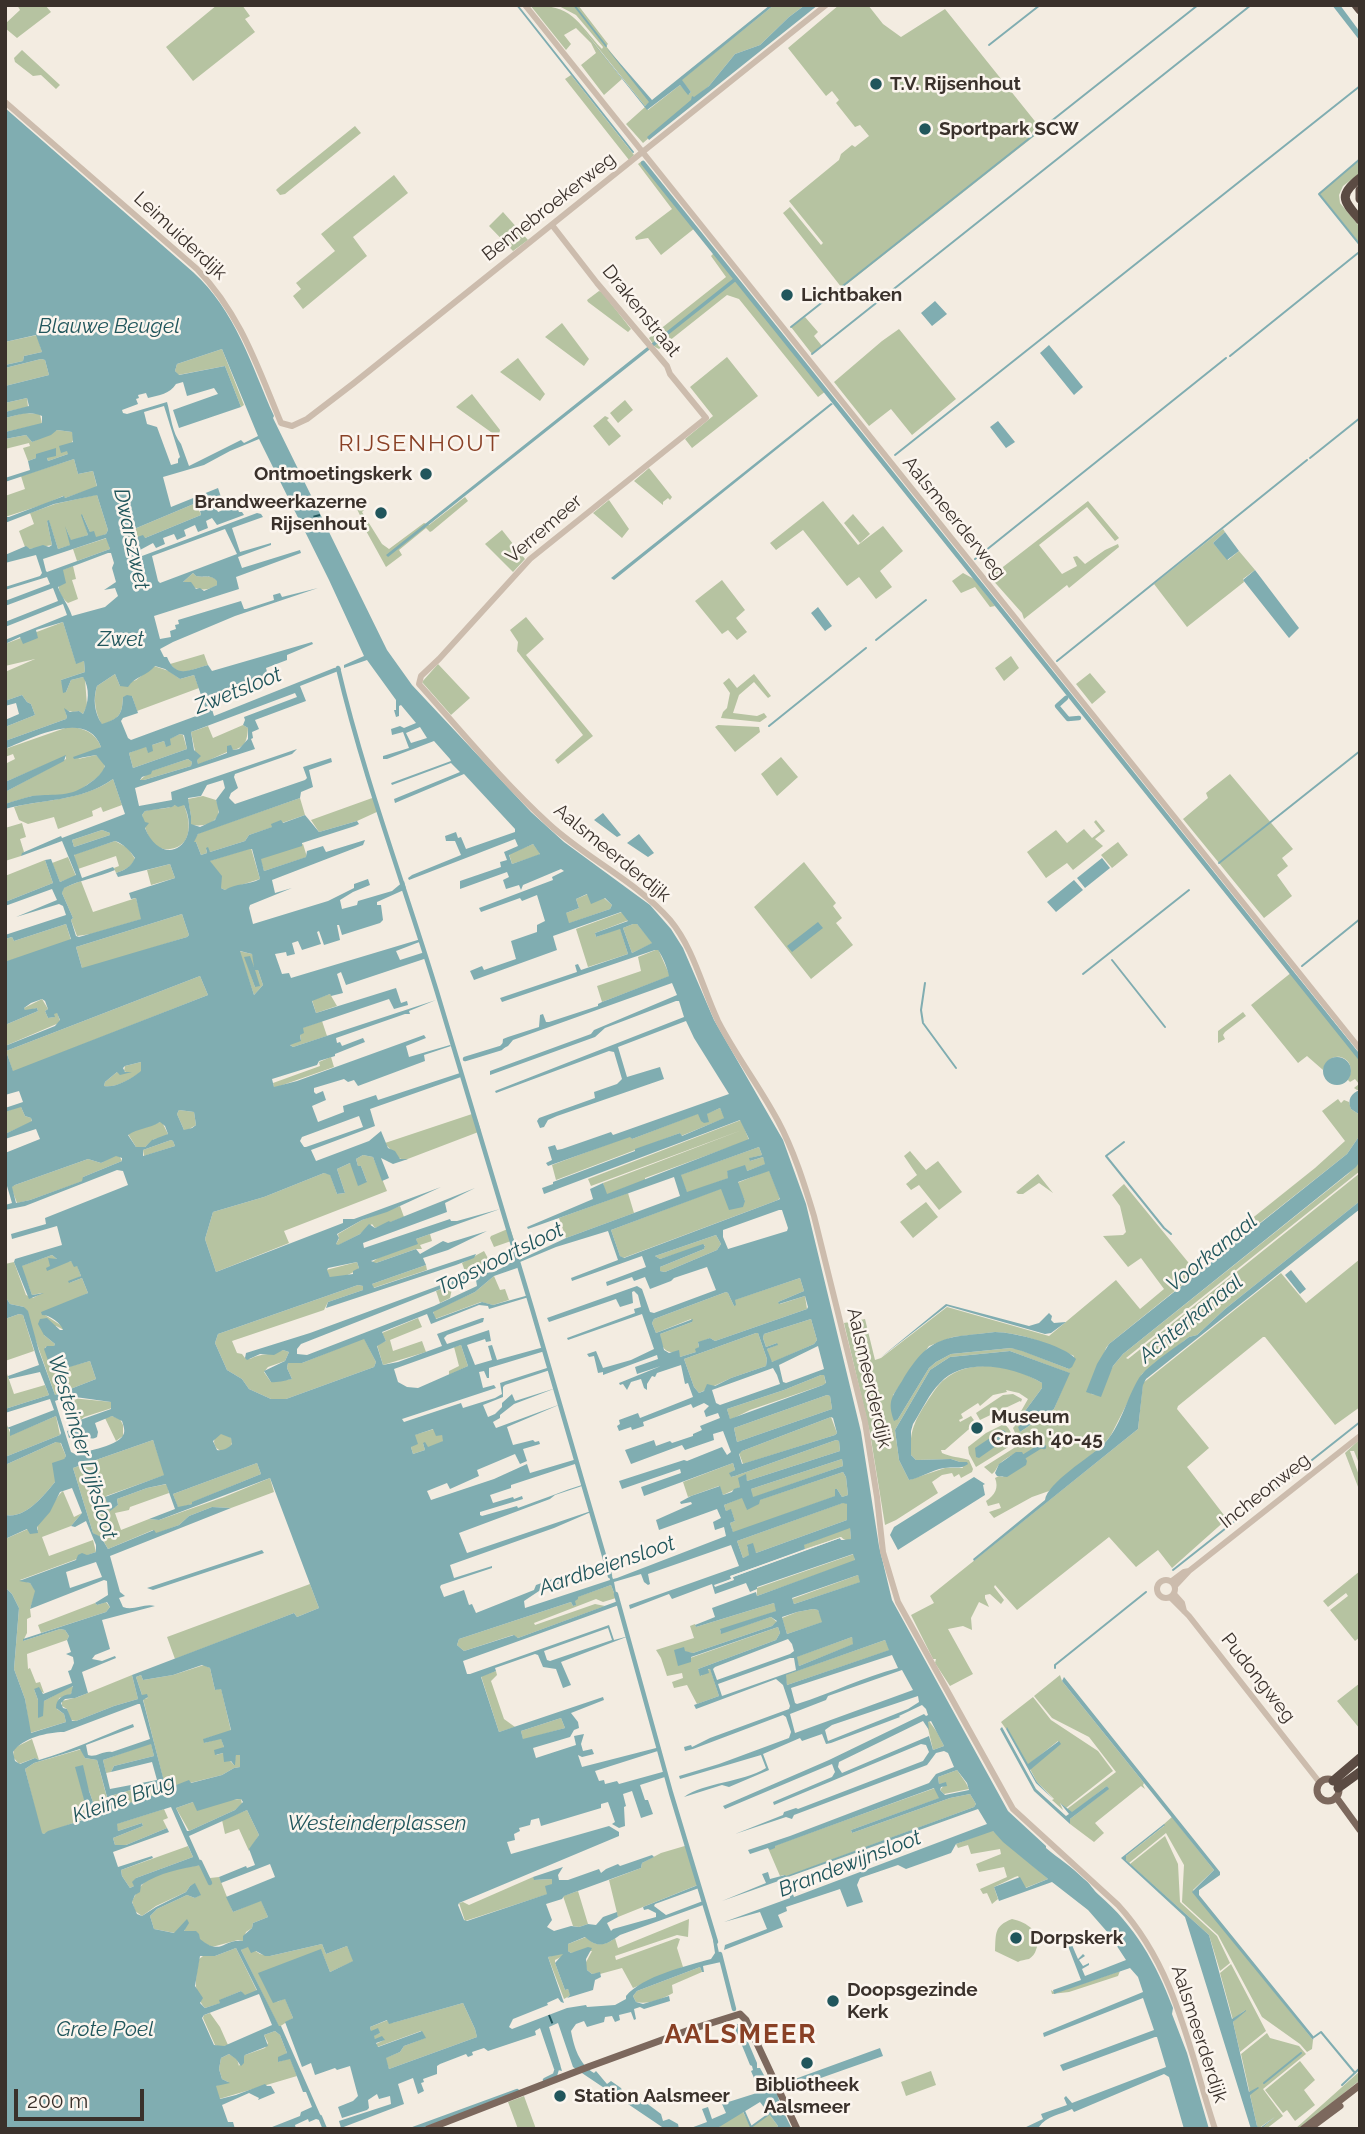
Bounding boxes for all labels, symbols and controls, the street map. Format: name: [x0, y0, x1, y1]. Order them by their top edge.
place label: T.V. Rijsenhout: [890, 73, 1021, 95]
marker: T.V. Rijsenhout: [868, 76, 884, 92]
place label: Sportpark SCW: [939, 118, 1079, 140]
marker: Sportpark SCW: [917, 121, 933, 137]
street label: Bennebroekerweg: [478, 148, 620, 266]
street label: Leimuiderdijk: [129, 187, 231, 285]
street label: Drakenstraat: [597, 260, 685, 362]
place label: Lichtbaken: [801, 284, 902, 306]
marker: Lichtbaken: [779, 287, 795, 303]
water label: Blauwe Beugel: [38, 314, 180, 340]
district label: RIJSENHOUT: [340, 430, 500, 458]
street label: Aalsmeerderweg: [898, 452, 1010, 584]
place label: Ontmoetingskerk: [254, 463, 412, 485]
marker: Ontmoetingskerk: [418, 466, 434, 482]
water label: Dwarszwet: [108, 486, 154, 592]
street label: Verremeer: [501, 490, 587, 568]
place label: Brandweerkazerne Rijsenhout: [194, 491, 367, 535]
marker: Brandweerkazerne Rijsenhout: [373, 505, 389, 521]
water label: Zwet: [98, 627, 144, 653]
water label: Zwetsloot: [191, 662, 285, 720]
street label: Aalsmeerderdijk: [549, 799, 675, 907]
water label: Voorkanaal: [1161, 1209, 1263, 1297]
water label: Topsvoortsloot: [432, 1217, 568, 1301]
water label: Achterkanaal: [1134, 1269, 1248, 1369]
street label: Aalsmeerderdijk: [842, 1306, 896, 1450]
water label: Westeinder Dijksloot: [42, 1352, 122, 1542]
place label: Museum Crash '40-45: [991, 1406, 1103, 1450]
marker: Museum Crash '40-45: [969, 1420, 985, 1436]
street label: Incheonweg: [1215, 1449, 1315, 1533]
water label: Aardbeiensloot: [536, 1531, 678, 1601]
street label: Pudongweg: [1216, 1629, 1300, 1727]
water label: Kleine Brug: [69, 1770, 179, 1828]
water label: Westeinderplassen: [288, 1811, 466, 1837]
water label: Brandewijnsloot: [775, 1825, 925, 1903]
place label: Dorpskerk: [1030, 1927, 1123, 1949]
marker: Dorpskerk: [1008, 1930, 1024, 1946]
street label: Aalsmeerderdijk: [1166, 1962, 1232, 2106]
place label: Doopsgezinde Kerk: [847, 1979, 978, 2023]
marker: Doopsgezinde Kerk: [825, 1993, 841, 2009]
water label: Grote Poel: [56, 2017, 154, 2043]
district label: AALSMEER: [665, 2019, 817, 2051]
marker: Bibliotheek Aalsmeer: [799, 2055, 815, 2071]
scale bar: [18, 2074, 147, 2118]
place label: Bibliotheek Aalsmeer: [755, 2074, 859, 2118]
place label: Station Aalsmeer: [574, 2085, 730, 2107]
text: 200 m: [27, 2088, 88, 2113]
marker: Station Aalsmeer: [552, 2088, 568, 2104]

